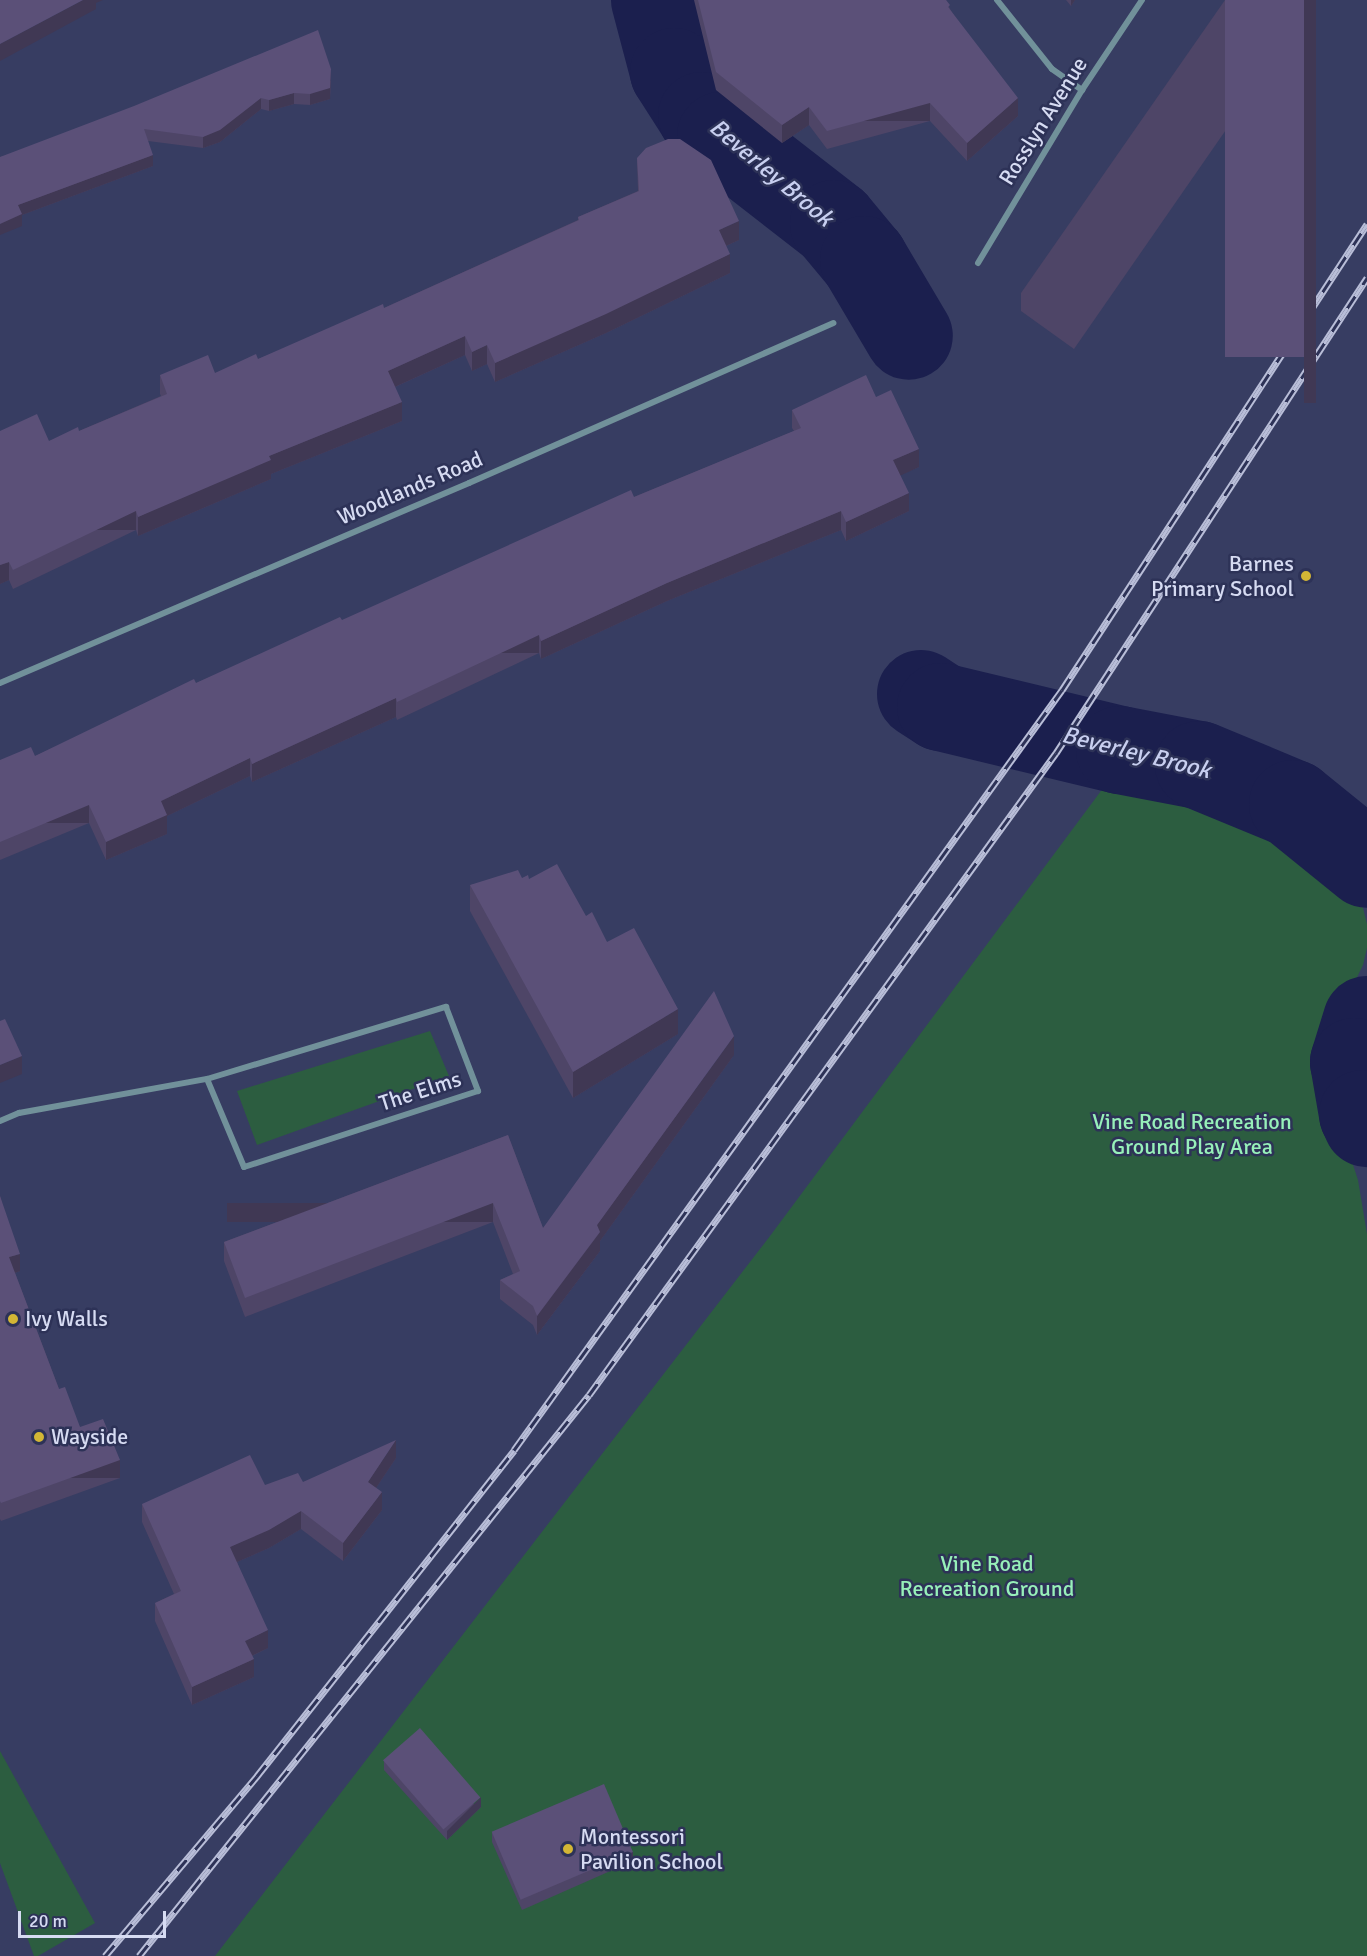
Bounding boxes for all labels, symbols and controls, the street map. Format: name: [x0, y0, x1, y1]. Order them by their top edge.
street label: Rosslyn Avenue: [993, 52, 1093, 190]
water label: Beverley Brook: [703, 113, 839, 233]
street label: Woodlands Road: [333, 446, 487, 530]
place label: Barnes Primary School: [1151, 550, 1294, 602]
marker: Barnes Primary School: [1299, 569, 1313, 583]
water label: Beverley Brook: [1059, 721, 1213, 785]
street label: The Elms: [376, 1065, 464, 1117]
park label: Vine Road Recreation Ground Play Area: [1092, 1108, 1292, 1160]
place label: Ivy Walls: [25, 1306, 108, 1332]
marker: Ivy Walls: [6, 1312, 20, 1326]
place label: Wayside: [51, 1424, 128, 1450]
marker: Wayside: [32, 1430, 46, 1444]
park label: Vine Road Recreation Ground: [900, 1550, 1074, 1602]
place label: Montessori Pavilion School: [580, 1823, 723, 1874]
marker: Montessori Pavilion School: [561, 1842, 575, 1856]
scale bar: [21, 1899, 170, 1937]
text: 20 m: [29, 1910, 67, 1932]

